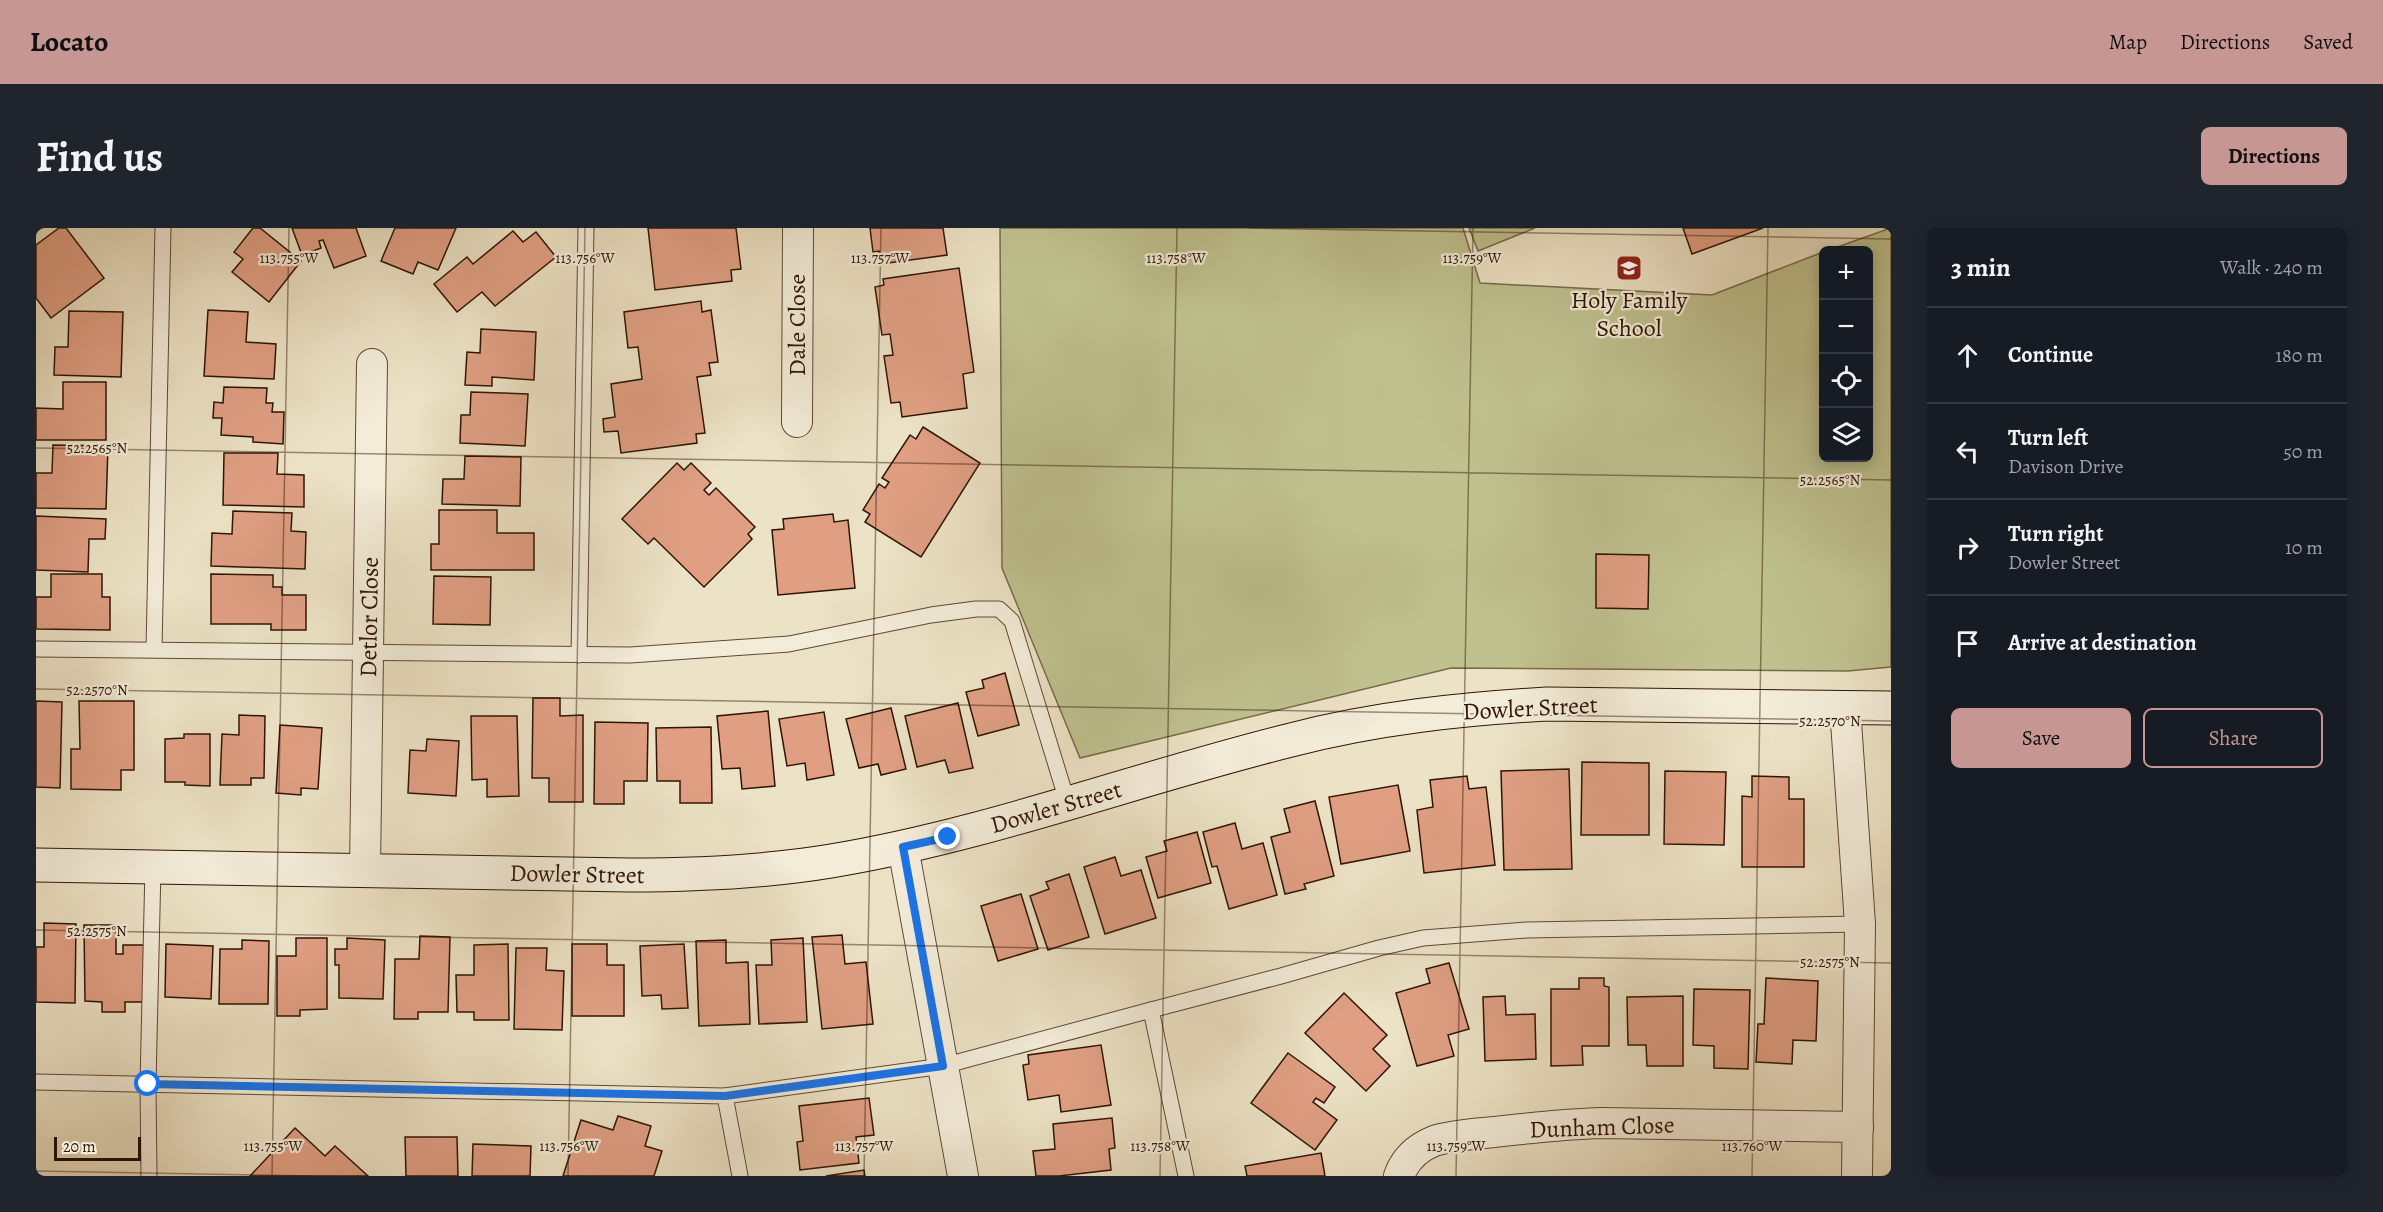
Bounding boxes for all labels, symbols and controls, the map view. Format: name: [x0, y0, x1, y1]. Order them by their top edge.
text: Locato: [30, 23, 108, 61]
text: Map: [2109, 28, 2147, 56]
text: Directions: [2180, 28, 2270, 56]
text: Saved: [2303, 28, 2353, 56]
button: Directions: [2201, 127, 2347, 185]
text: Find us: [36, 128, 163, 185]
map controls: [1819, 246, 1873, 462]
button: +: [1819, 246, 1873, 300]
text: 113.755°W: [260, 248, 318, 268]
text: 113.756°W: [555, 248, 615, 268]
text: 113.757°W: [851, 248, 909, 268]
text: 113.758°W: [1146, 248, 1206, 268]
text: 113.759°W: [1442, 248, 1502, 268]
text: 3 min: [1951, 250, 2011, 285]
school or university icon: Holy Family School: [1614, 253, 1644, 283]
text: Walk · 240 m: [2220, 254, 2323, 281]
street label: Dale Close: [781, 274, 813, 376]
place label: Holy Family School: [1571, 284, 1688, 344]
button: −: [1819, 300, 1873, 354]
icon: ahead: [1951, 339, 1984, 372]
text: Continue: [2008, 340, 2093, 370]
text: 180 m: [2275, 342, 2323, 369]
button: locate: [1819, 354, 1873, 408]
button: layers: [1819, 408, 1873, 462]
text: Turn left: [2008, 423, 2088, 453]
icon: left: [1951, 435, 1984, 468]
text: 52.2565°N: [67, 438, 127, 458]
text: 50 m: [2283, 438, 2323, 465]
text: Davison Drive: [2008, 453, 2123, 480]
text: 52.2565°N: [1800, 470, 1860, 490]
text: Turn right: [2008, 519, 2104, 549]
icon: right: [1951, 531, 1984, 564]
text: 10 m: [2285, 534, 2323, 561]
text: Dowler Street: [2008, 549, 2120, 576]
street label: Detlor Close: [352, 556, 386, 678]
icon: arrive: [1951, 627, 1984, 660]
text: Arrive at destination: [2008, 628, 2197, 658]
text: 52.2570°N: [66, 680, 128, 700]
street label: Dowler Street: [1462, 688, 1598, 728]
button: Save: [1951, 708, 2131, 768]
button: Share: [2143, 708, 2323, 768]
text: 52.2570°N: [1799, 711, 1861, 731]
street label: Dowler Street: [987, 773, 1125, 841]
route end: [934, 823, 960, 849]
street label: Dowler Street: [509, 857, 645, 891]
text: 52.2575°N: [67, 921, 127, 941]
text: 52.2575°N: [1800, 952, 1860, 972]
route start: [134, 1070, 160, 1096]
street label: Dunham Close: [1529, 1108, 1675, 1146]
scale bar: [54, 1134, 141, 1162]
text: 20 m: [63, 1136, 96, 1158]
text: 113.755°W: [244, 1136, 302, 1156]
text: 113.756°W: [539, 1136, 599, 1156]
text: 113.757°W: [835, 1136, 893, 1156]
text: 113.758°W: [1130, 1136, 1190, 1156]
text: 113.759°W: [1426, 1136, 1486, 1156]
text: 113.760°W: [1722, 1136, 1782, 1156]

